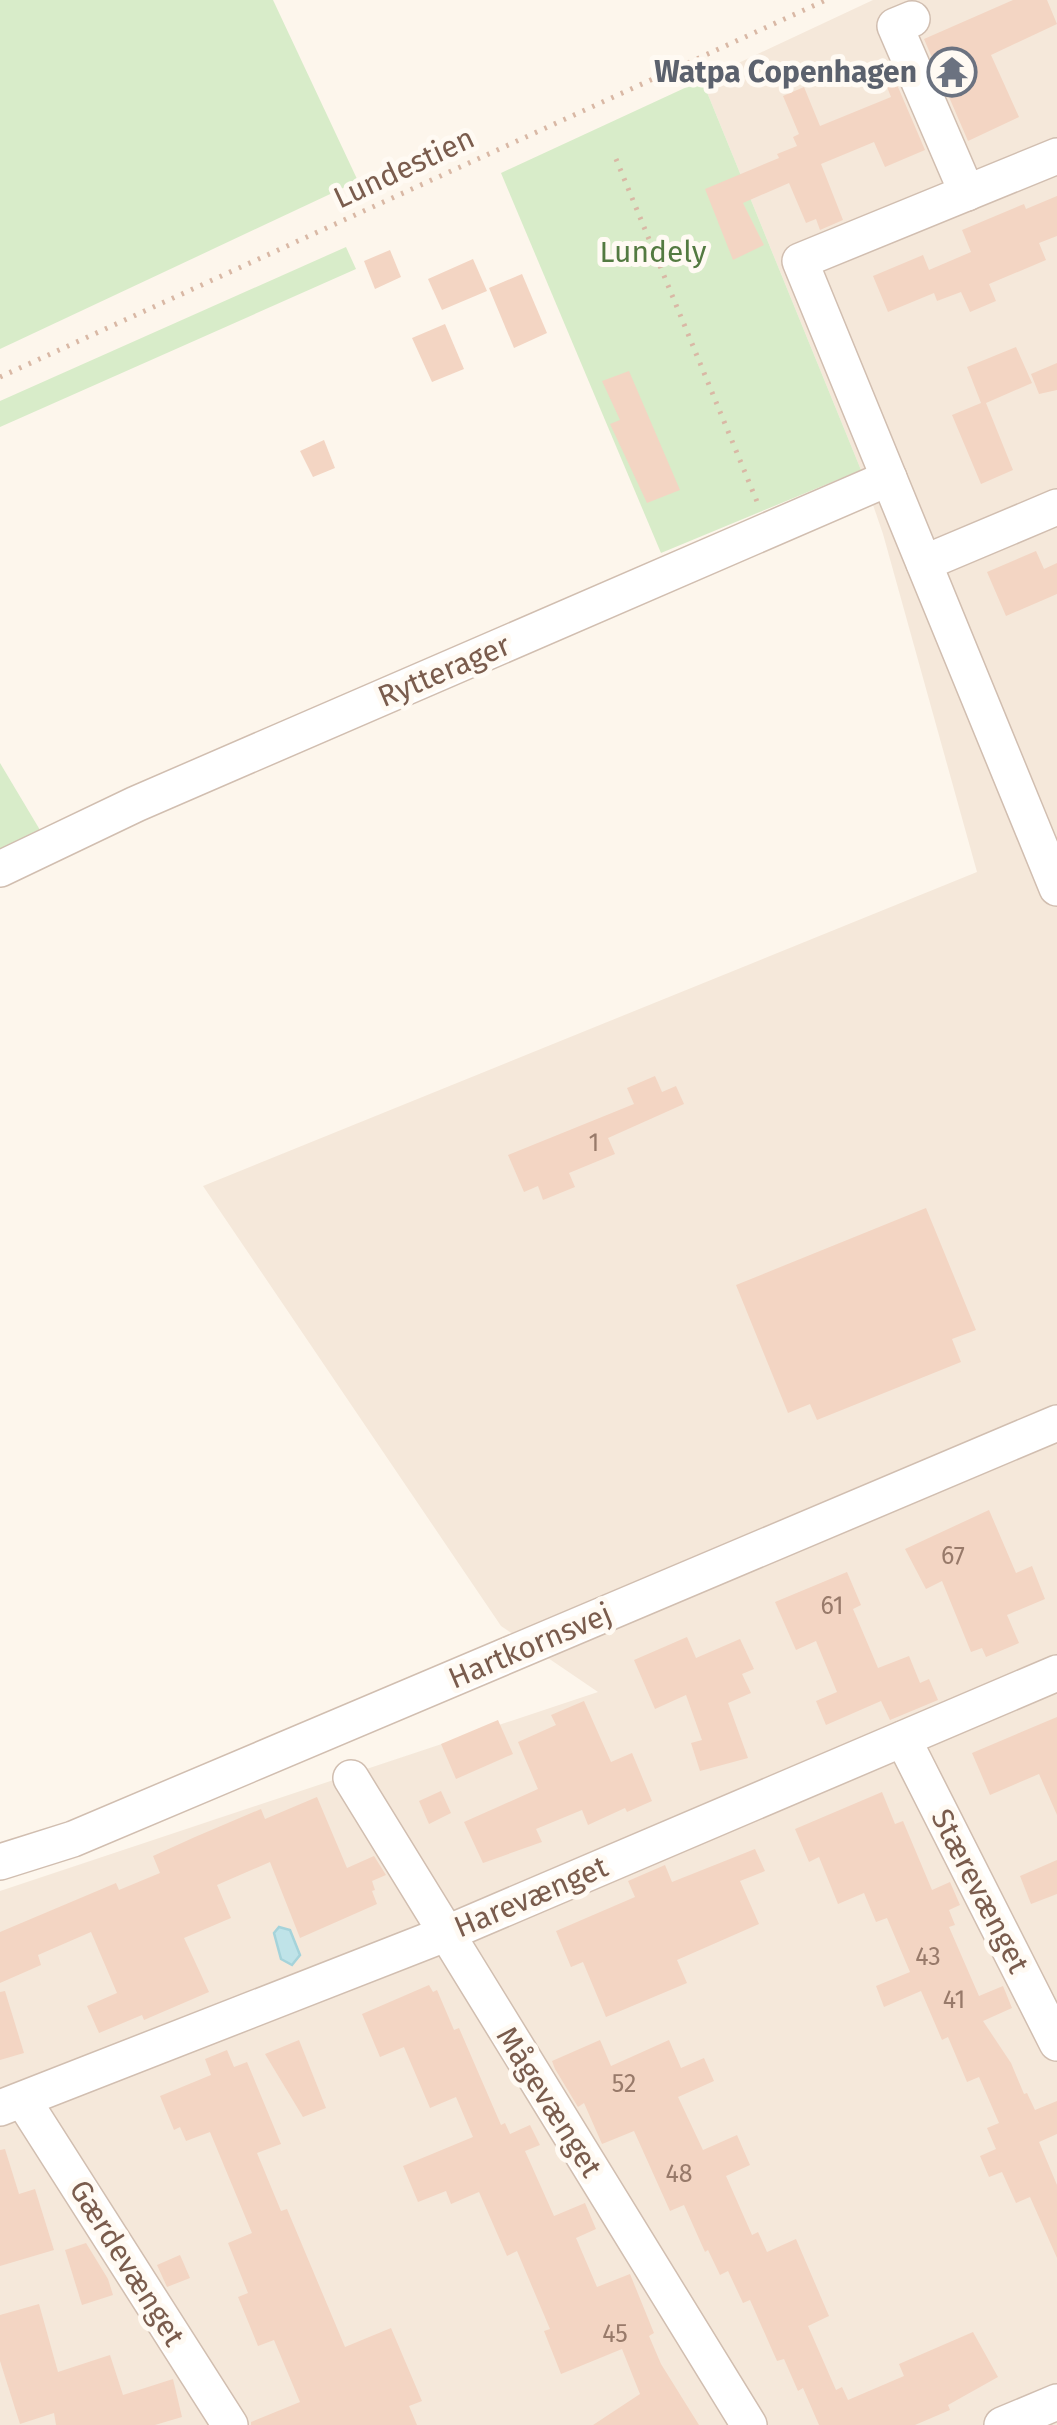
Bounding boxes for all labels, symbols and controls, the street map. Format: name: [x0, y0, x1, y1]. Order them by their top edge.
temple icon: Watpa Copenhagen: [926, 46, 978, 98]
place label: Watpa Copenhagen: [654, 54, 917, 90]
street label: Lundestien: [328, 120, 480, 216]
park label: Lundely: [599, 234, 707, 270]
street label: Rytterager: [372, 627, 516, 715]
house number: 1: [589, 1128, 599, 1158]
house number: 67: [941, 1541, 965, 1571]
house number: 61: [821, 1591, 843, 1621]
street label: Hartkornsvej: [443, 1595, 617, 1697]
street label: Stærevænget: [923, 1803, 1037, 1979]
street label: Harevænget: [449, 1848, 613, 1945]
house number: 43: [915, 1942, 941, 1972]
house number: 41: [943, 1985, 965, 2015]
street label: Mågevænget: [489, 2020, 609, 2184]
house number: 52: [612, 2069, 636, 2099]
house number: 48: [665, 2159, 693, 2189]
street label: Gærdevænget: [62, 2173, 192, 2353]
house number: 45: [602, 2319, 628, 2349]

